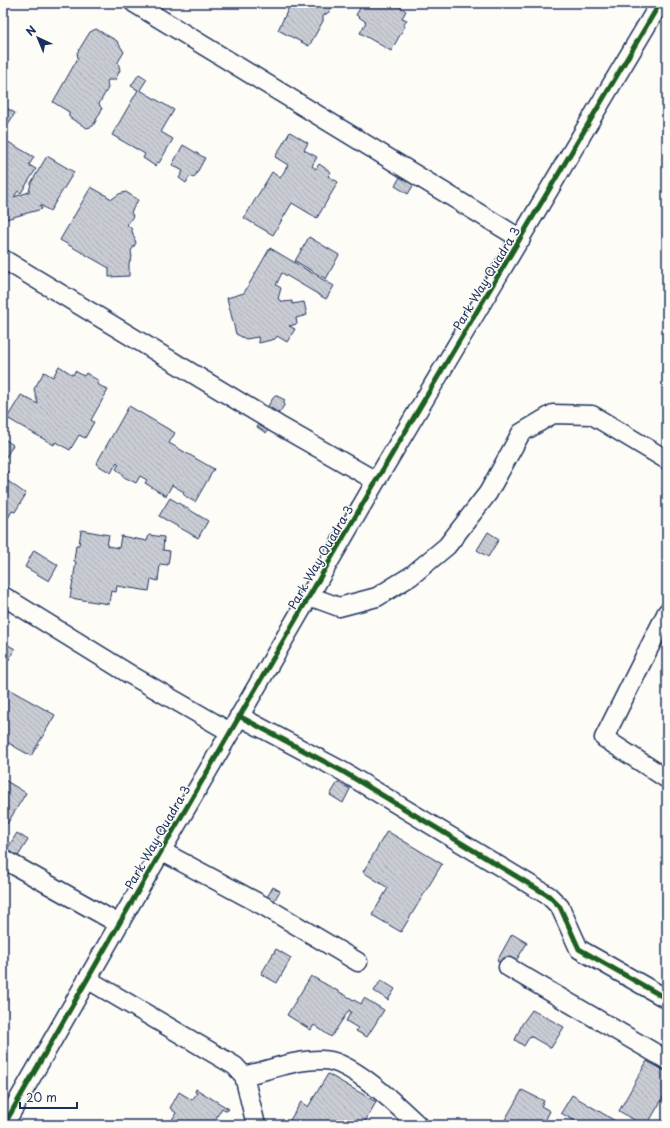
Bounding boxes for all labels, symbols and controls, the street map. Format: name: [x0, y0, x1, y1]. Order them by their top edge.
north arrow: [18, 18, 58, 58]
text: N: [22, 21, 40, 40]
street label: Park Way Quadra 3: [448, 223, 524, 333]
street label: Park Way Quadra 3: [283, 502, 357, 612]
street label: Park Way Quadra 3: [120, 782, 194, 892]
scale bar: [20, 1084, 77, 1110]
text: 20 m: [26, 1088, 57, 1106]

